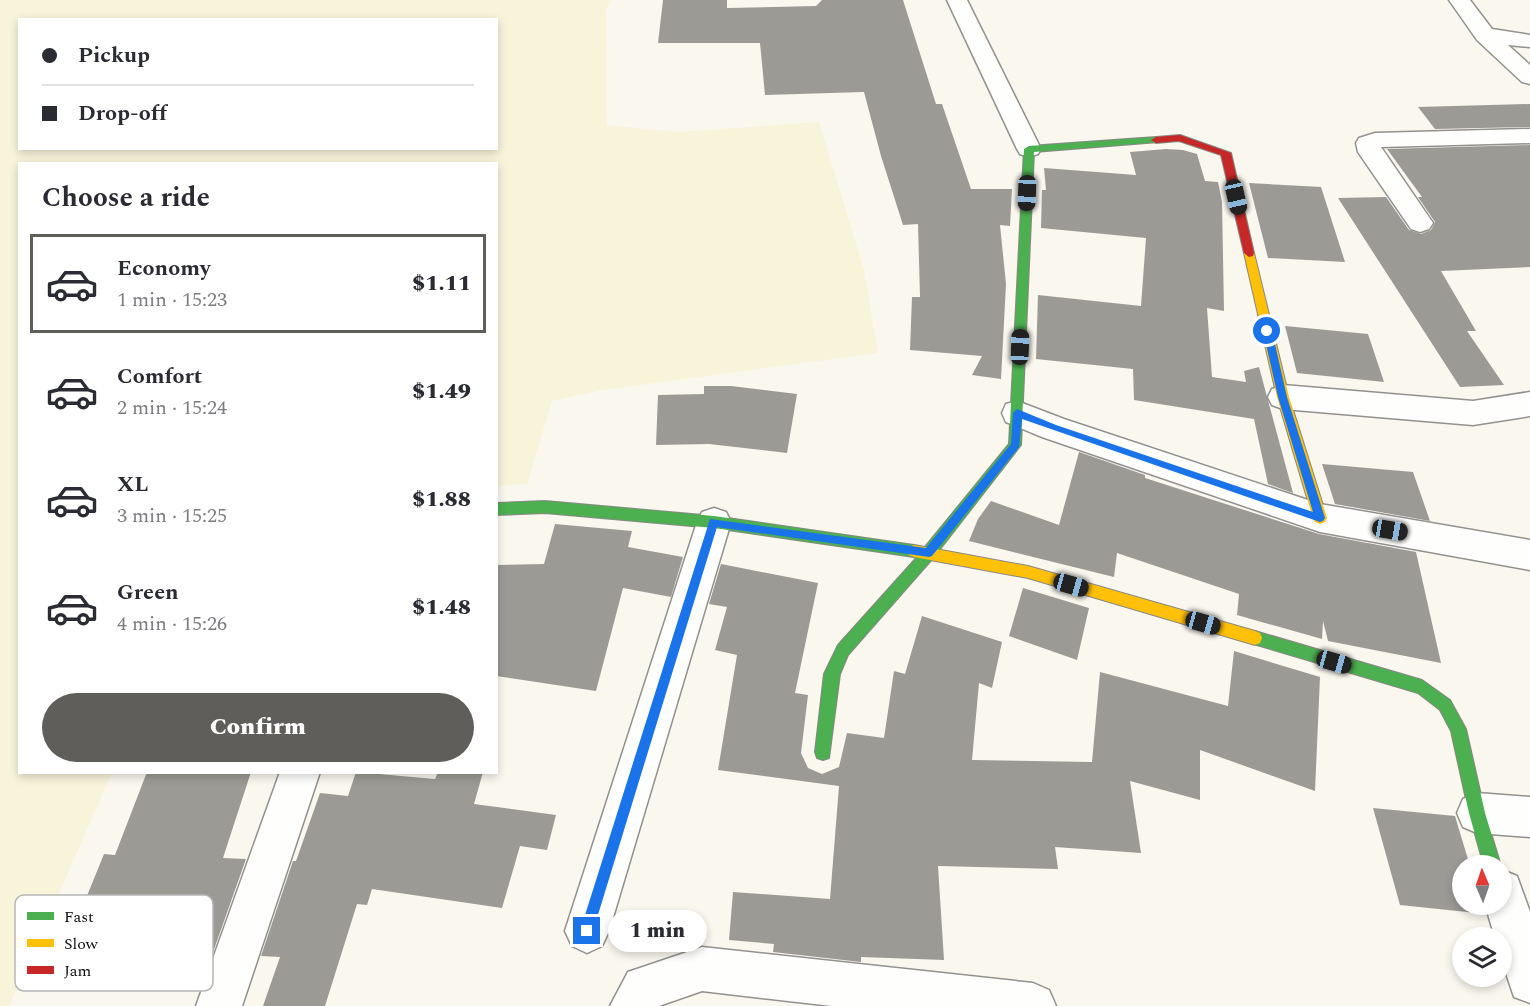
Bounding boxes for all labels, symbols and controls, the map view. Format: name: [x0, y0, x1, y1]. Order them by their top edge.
text: Pickup: [78, 39, 150, 72]
text: Drop-off: [78, 97, 167, 130]
car: [1017, 175, 1037, 211]
text: Choose a ride: [42, 177, 210, 219]
car: [1223, 177, 1249, 217]
text: Economy: [117, 252, 210, 285]
icon: car: [45, 257, 99, 311]
text: $1.11: [412, 267, 471, 300]
text: 1 min · 15:23: [117, 285, 227, 315]
route start: [1253, 317, 1280, 344]
car: [1010, 329, 1030, 365]
text: Comfort: [117, 360, 202, 393]
icon: car: [45, 365, 99, 419]
text: $1.49: [412, 375, 471, 408]
text: 2 min · 15:24: [117, 393, 227, 423]
text: XL: [117, 468, 148, 501]
icon: car: [45, 473, 99, 527]
text: $1.88: [412, 483, 471, 516]
text: 3 min · 15:25: [117, 501, 227, 531]
car: [1371, 518, 1409, 542]
car: [1051, 571, 1091, 599]
text: Green: [117, 576, 179, 609]
icon: car: [45, 581, 99, 635]
text: $1.48: [412, 591, 471, 624]
text: 4 min · 15:26: [117, 609, 227, 639]
car: [1183, 609, 1223, 637]
car: [1314, 648, 1354, 676]
button: Confirm: [42, 693, 474, 762]
north arrow: [1452, 855, 1512, 915]
map controls: [1452, 855, 1512, 987]
legend: [15, 895, 213, 991]
text: Fast: [64, 905, 94, 929]
callout: 1 min: [608, 910, 707, 952]
text: 1 min: [630, 916, 685, 946]
route end: [573, 917, 600, 944]
button: layers: [1452, 927, 1512, 987]
text: Slow: [64, 932, 99, 956]
text: Jam: [64, 959, 92, 983]

